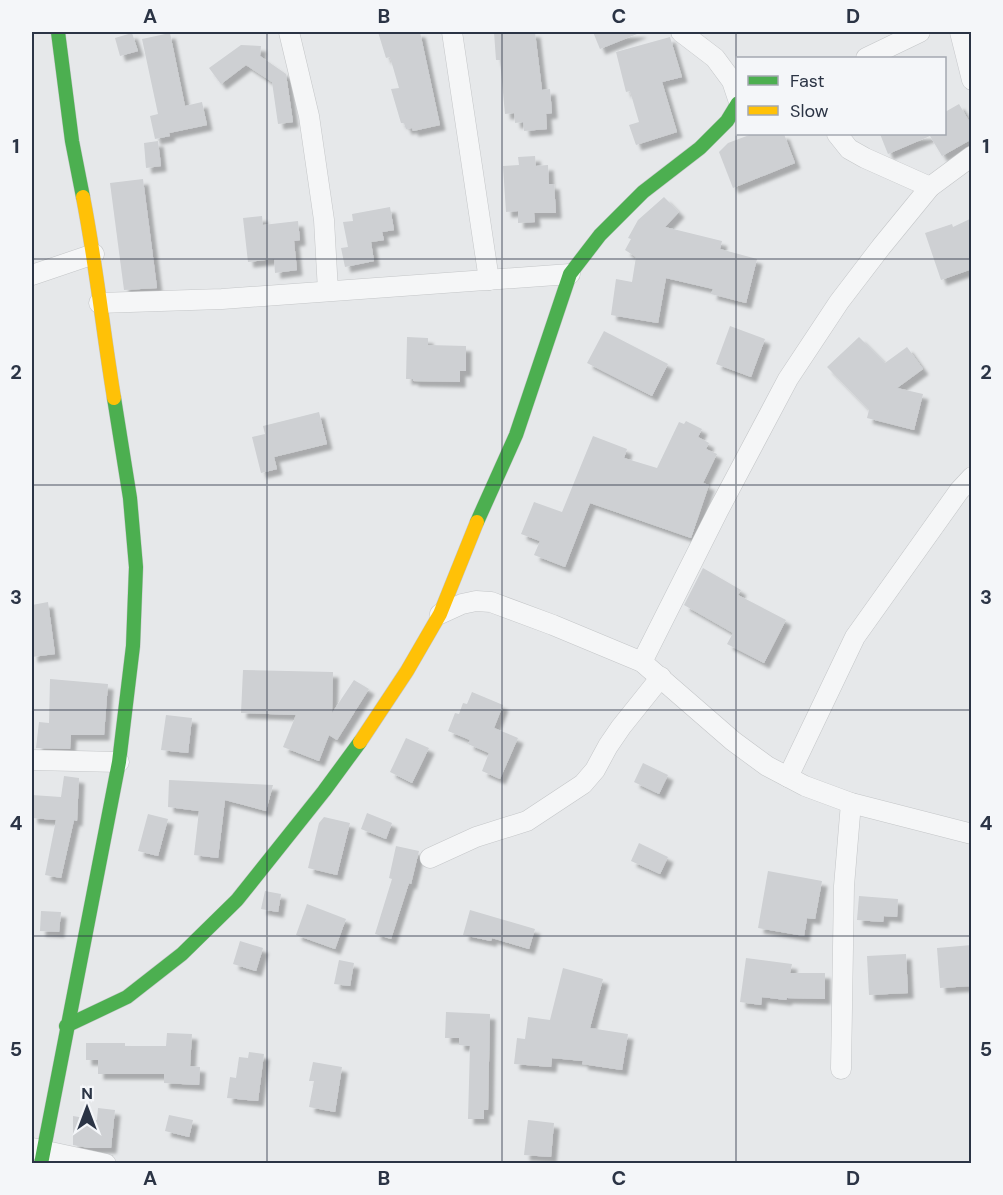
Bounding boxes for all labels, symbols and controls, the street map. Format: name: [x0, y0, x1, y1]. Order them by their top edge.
text: A: [143, 3, 157, 29]
text: B: [378, 3, 390, 29]
text: C: [612, 3, 626, 29]
text: D: [846, 3, 860, 29]
legend: [736, 57, 946, 135]
text: Fast: [790, 69, 825, 93]
text: Slow: [790, 99, 829, 123]
text: 1: [12, 133, 20, 159]
text: 1: [982, 133, 990, 159]
text: 2: [10, 359, 22, 385]
text: 2: [980, 359, 992, 385]
text: 3: [10, 584, 22, 610]
text: 3: [980, 584, 992, 610]
text: 4: [10, 810, 23, 836]
text: 4: [980, 810, 993, 836]
text: 5: [10, 1036, 22, 1062]
text: 5: [980, 1036, 992, 1062]
north arrow: [57, 1078, 117, 1138]
text: N: [81, 1083, 93, 1104]
text: A: [143, 1165, 157, 1191]
text: B: [378, 1165, 390, 1191]
text: C: [612, 1165, 626, 1191]
text: D: [846, 1165, 860, 1191]

